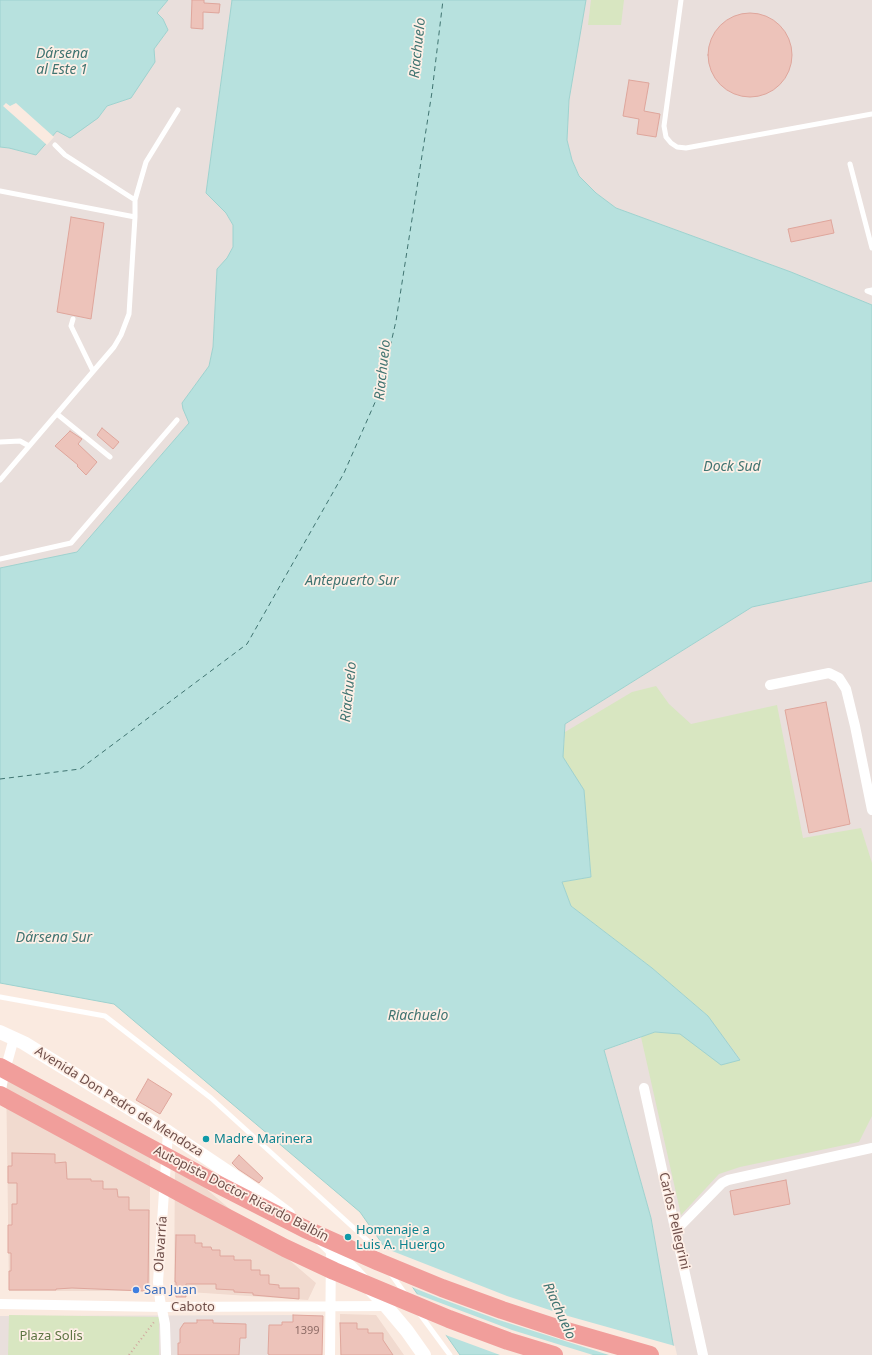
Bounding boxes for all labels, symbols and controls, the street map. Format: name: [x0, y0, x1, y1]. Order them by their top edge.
water label: Riachuelo: [406, 17, 430, 79]
water label: Dársena al Este 1: [36, 46, 88, 78]
water label: Riachuelo: [371, 339, 395, 401]
water label: Dock Sud: [703, 459, 761, 475]
water label: Antepuerto Sur: [305, 573, 399, 589]
water label: Riachuelo: [337, 661, 361, 723]
water label: Dársena Sur: [16, 930, 92, 946]
water label: Riachuelo: [388, 1008, 448, 1024]
street label: Avenida Don Pedro de Mendoza: [32, 1044, 206, 1160]
place label: Madre Marinera: [214, 1131, 312, 1147]
marker: Madre Marinera: [201, 1134, 211, 1144]
street label: Autopista Doctor Ricardo Balbín: [151, 1143, 331, 1245]
street label: Carlos Pellegrini: [655, 1171, 693, 1271]
street label: Olavarría: [151, 1215, 171, 1273]
place label: Homenaje a Luis A. Huergo: [356, 1222, 445, 1253]
marker: Homenaje a Luis A. Huergo: [343, 1232, 353, 1242]
water label: Riachuelo: [539, 1280, 579, 1342]
place label: San Juan: [144, 1282, 197, 1298]
marker: San Juan: [131, 1285, 141, 1295]
street label: Caboto: [171, 1299, 215, 1315]
house number: 1399: [294, 1324, 320, 1338]
park label: Plaza Solís: [19, 1328, 83, 1344]

